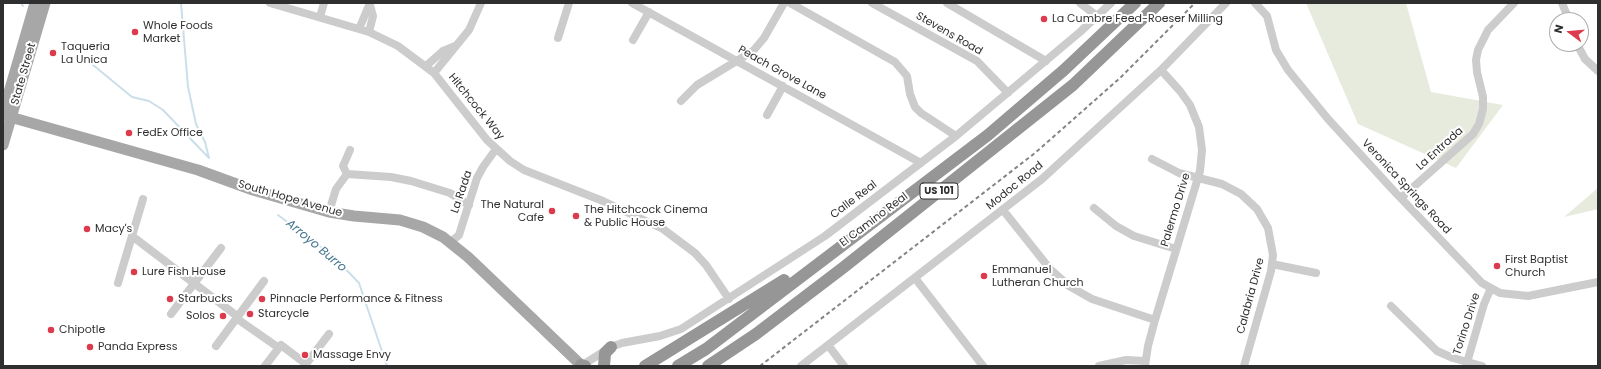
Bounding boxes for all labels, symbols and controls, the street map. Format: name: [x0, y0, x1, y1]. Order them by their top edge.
street label: Stevens Road: [913, 10, 985, 58]
place label: La Cumbre Feed-Roeser Milling: [1052, 12, 1223, 26]
north arrow: [1549, 12, 1589, 52]
marker: La Cumbre Feed-Roeser Milling: [1039, 14, 1049, 24]
place label: Whole Foods Market: [143, 19, 213, 45]
text: N: [1550, 23, 1567, 35]
marker: Whole Foods Market: [130, 27, 140, 37]
place label: Taqueria La Unica: [61, 40, 110, 66]
street label: State Street: [9, 41, 39, 107]
street label: Peach Grove Lane: [736, 43, 828, 103]
marker: Taqueria La Unica: [48, 48, 58, 58]
street label: Hitchcock Way: [445, 71, 507, 143]
street label: La Entrada: [1414, 125, 1466, 173]
place label: FedEx Office: [137, 126, 203, 140]
marker: FedEx Office: [124, 128, 134, 138]
street label: Veronica Springs Road: [1359, 137, 1453, 237]
street label: Modoc Road: [984, 159, 1046, 213]
street label: La Rada: [449, 169, 475, 215]
street label: Palermo Drive: [1159, 172, 1193, 248]
street label: South Hope Avenue: [236, 178, 344, 220]
street label: Calle Real: [828, 178, 880, 222]
road number: US 101: [920, 183, 958, 199]
street label: El Camino Real: [837, 190, 911, 250]
place label: The Natural Cafe: [481, 198, 544, 224]
place label: The Hitchcock Cinema & Public House: [584, 203, 708, 229]
marker: The Natural Cafe: [547, 206, 557, 216]
marker: The Hitchcock Cinema & Public House: [571, 211, 581, 221]
water label: Arroyo Burro: [283, 217, 349, 275]
place label: Macy's: [95, 222, 132, 236]
marker: Macy's: [82, 224, 92, 234]
place label: First Baptist Church: [1505, 253, 1568, 279]
street label: Calabria Drive: [1234, 256, 1268, 336]
marker: First Baptist Church: [1492, 261, 1502, 271]
place label: Emmanuel Lutheran Church: [992, 263, 1084, 289]
place label: Lure Fish House: [142, 265, 226, 279]
marker: Lure Fish House: [129, 267, 139, 277]
marker: Emmanuel Lutheran Church: [979, 271, 989, 281]
street label: Torino Drive: [1451, 291, 1483, 357]
place label: Starbucks: [178, 292, 233, 306]
place label: Pinnacle Performance & Fitness: [270, 292, 443, 306]
marker: Starbucks: [165, 294, 175, 304]
marker: Pinnacle Performance & Fitness: [257, 294, 267, 304]
place label: Starcycle: [258, 307, 309, 321]
place label: Solos: [186, 309, 215, 323]
marker: Starcycle: [245, 309, 255, 319]
marker: Solos: [218, 311, 228, 321]
place label: Chipotle: [59, 323, 105, 337]
marker: Chipotle: [46, 325, 56, 335]
place label: Panda Express: [98, 340, 177, 354]
marker: Panda Express: [85, 342, 95, 352]
place label: Massage Envy: [313, 348, 391, 362]
marker: Massage Envy: [300, 350, 310, 360]

